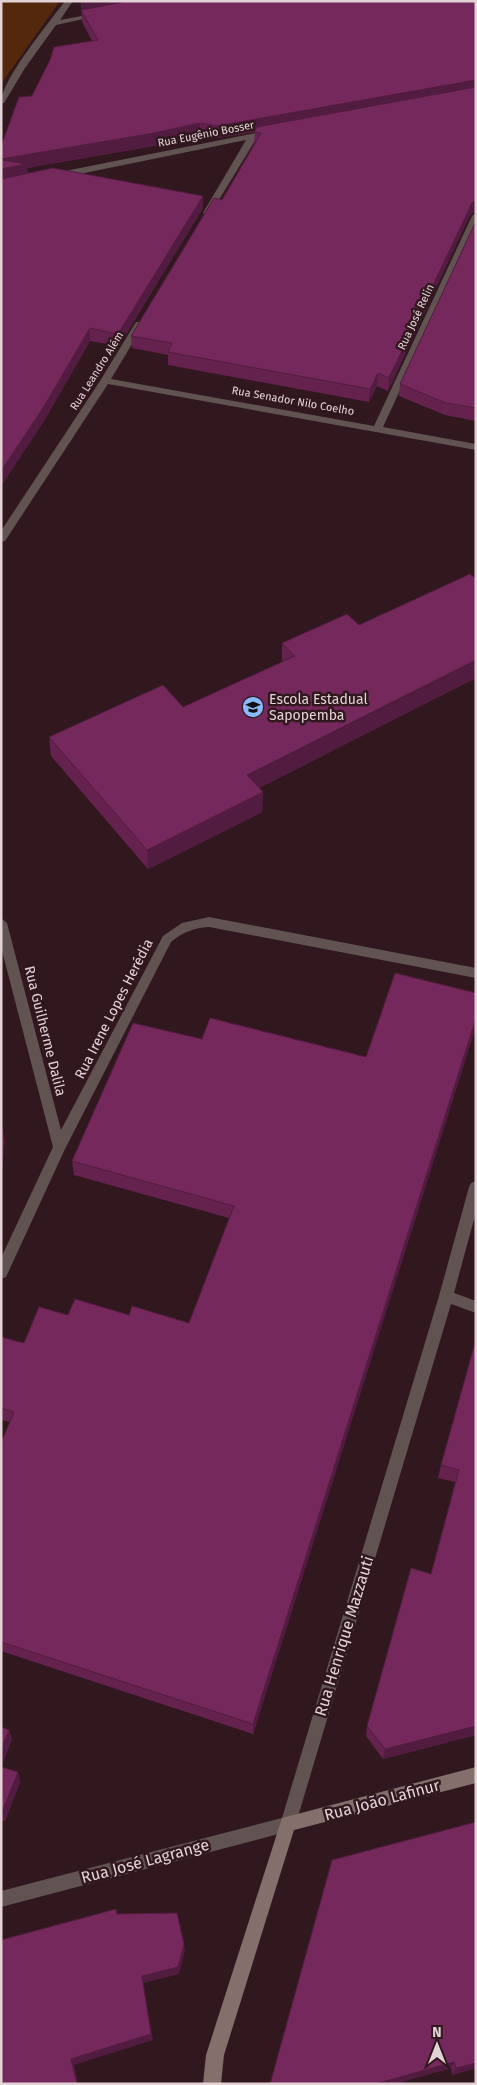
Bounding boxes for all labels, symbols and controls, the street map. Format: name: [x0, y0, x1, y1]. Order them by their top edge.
street label: Rua Eugênio Bosser: [157, 118, 256, 150]
street label: Rua José Relin: [395, 282, 437, 352]
street label: Rua Leandro Além: [68, 329, 126, 413]
street label: Rua Senador Nilo Coelho: [231, 384, 355, 418]
place label: Escola Estadual Sapopemba: [269, 691, 368, 724]
school or university icon: Escola Estadual Sapopemba: [241, 695, 265, 719]
street label: Rua Irene Lopes Herédia: [71, 936, 157, 1082]
street label: Rua Guilherme Dalila: [21, 964, 69, 1098]
street label: Rua Henrique Mazzauti: [311, 1554, 377, 1718]
street label: Rua João Lafinur: [322, 1775, 443, 1825]
street label: Rua José Lagrange: [79, 1835, 211, 1887]
north arrow: [412, 2020, 462, 2070]
text: N: [432, 2024, 442, 2041]

